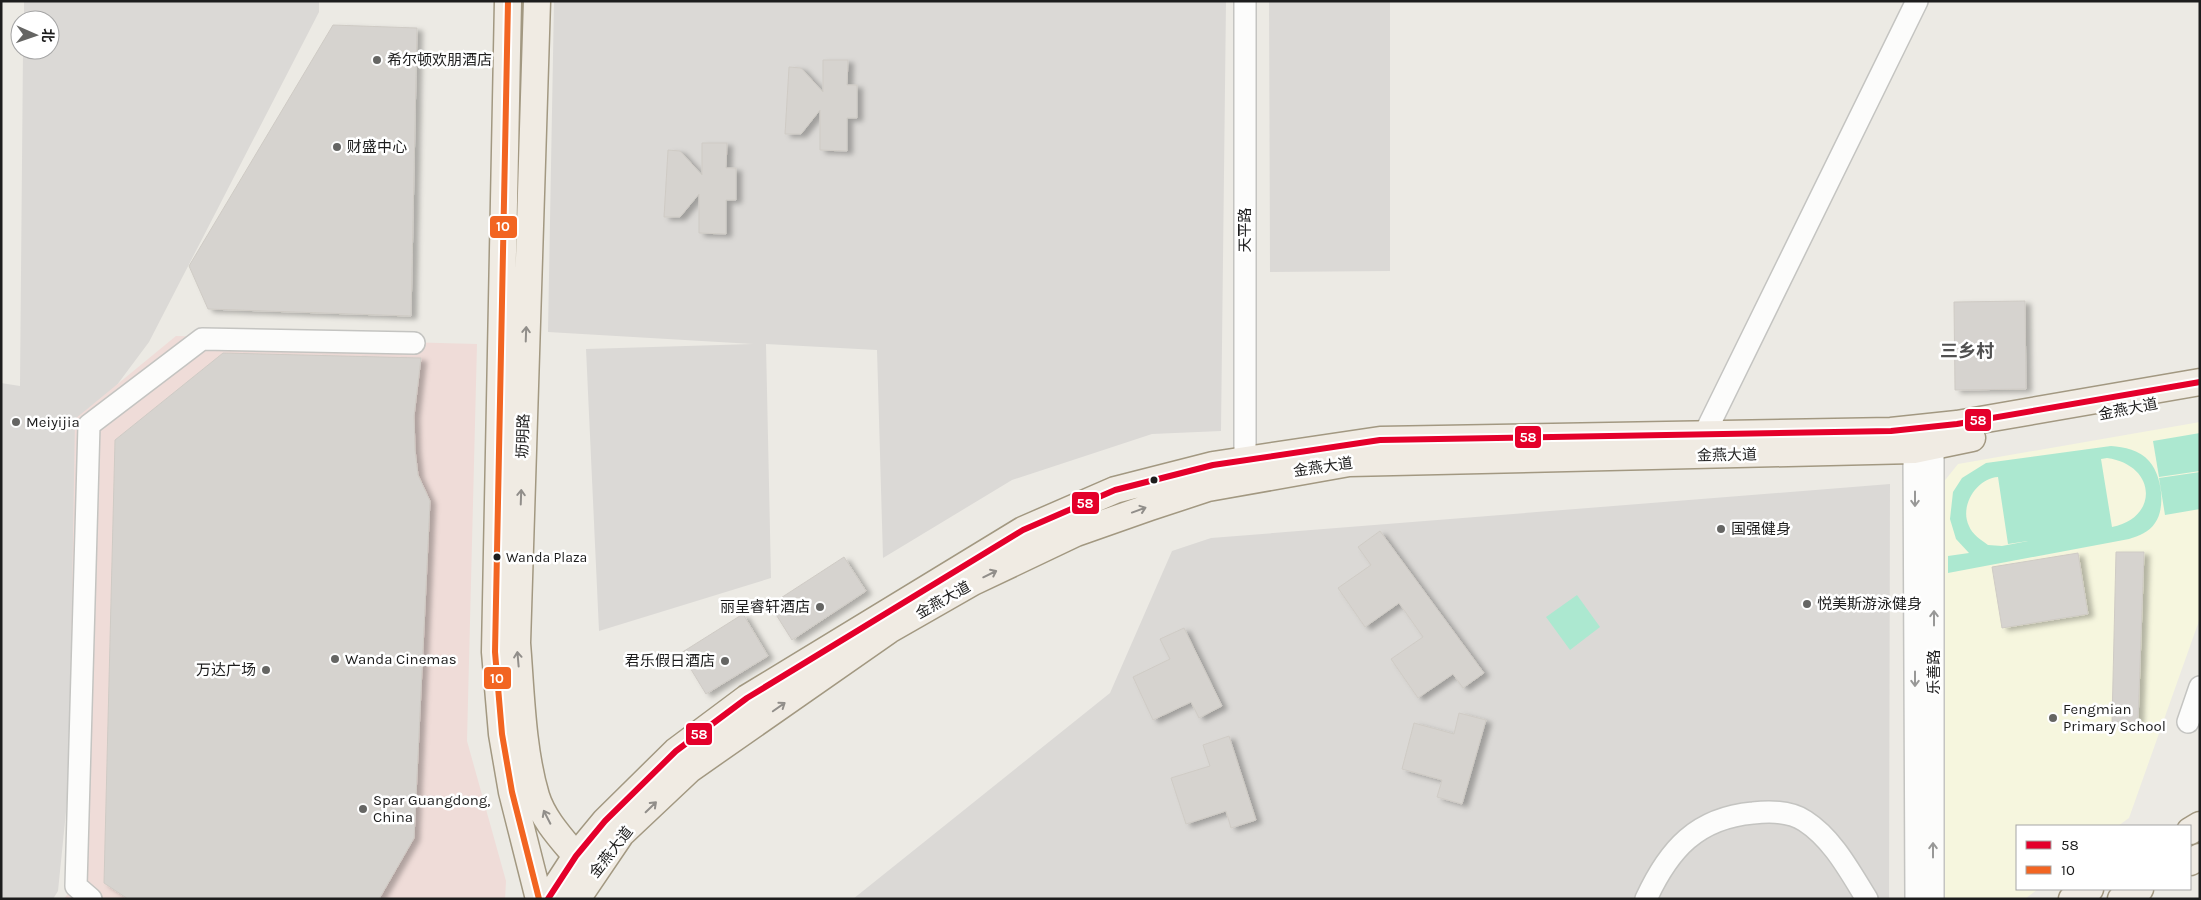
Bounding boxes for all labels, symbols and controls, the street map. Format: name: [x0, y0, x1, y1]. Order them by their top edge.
north arrow: [10, 10, 60, 60]
text: 北: [39, 28, 56, 43]
place label: 希尔顿欢朋酒店: [387, 51, 492, 69]
marker: 希尔顿欢朋酒店: [371, 54, 383, 66]
place label: 财盛中心: [347, 138, 407, 156]
marker: 财盛中心: [331, 141, 343, 153]
street label: 天平路: [1236, 207, 1254, 253]
line badge: 10: [489, 215, 518, 239]
text: 10: [496, 218, 510, 235]
one-way arrow: [522, 326, 531, 342]
district label: 三乡村: [1940, 340, 1994, 362]
street label: 金燕大道: [2097, 394, 2159, 424]
line badge: 58: [1964, 408, 1992, 432]
text: 58: [1969, 412, 1987, 429]
place label: Meiyijia: [26, 413, 80, 431]
street label: 坜明路: [513, 413, 533, 459]
marker: Meiyijia: [10, 416, 22, 428]
line badge: 58: [1514, 425, 1542, 449]
text: 58: [1519, 429, 1537, 446]
street label: 金燕大道: [1697, 445, 1757, 465]
street label: 金燕大道: [1292, 454, 1354, 480]
unlabelled marker: [1149, 475, 1159, 485]
one-way arrow: [517, 489, 526, 505]
one-way arrow: [1910, 490, 1920, 507]
line badge: 58: [1071, 491, 1100, 515]
text: 58: [1076, 495, 1094, 512]
one-way arrow: [1131, 505, 1146, 514]
place label: 国强健身: [1731, 520, 1791, 538]
marker: 国强健身: [1715, 523, 1727, 535]
place label: Wanda Plaza: [506, 549, 587, 566]
marker: Wanda Plaza: [492, 552, 502, 562]
one-way arrow: [982, 569, 997, 579]
street label: 金燕大道: [912, 578, 974, 622]
place label: 悦美斯游泳健身: [1817, 595, 1922, 613]
place label: 丽呈睿轩酒店: [720, 598, 810, 616]
marker: 悦美斯游泳健身: [1801, 598, 1813, 610]
marker: 丽呈睿轩酒店: [814, 601, 826, 613]
one-way arrow: [1929, 610, 1939, 626]
street label: 乐善路: [1925, 649, 1943, 695]
place label: Wanda Cinemas: [345, 650, 457, 668]
one-way arrow: [513, 651, 523, 667]
place label: 君乐假日酒店: [625, 652, 715, 670]
marker: Wanda Cinemas: [329, 653, 341, 665]
marker: 君乐假日酒店: [719, 655, 731, 667]
place label: 万达广场: [196, 661, 256, 679]
marker: 万达广场: [260, 664, 272, 676]
line badge: 10: [483, 666, 512, 690]
text: 10: [490, 670, 504, 687]
one-way arrow: [1910, 670, 1920, 687]
place label: Fengmian Primary School: [2063, 700, 2166, 735]
one-way arrow: [771, 702, 785, 712]
marker: Fengmian Primary School: [2047, 712, 2059, 724]
line badge: 58: [685, 722, 713, 746]
text: 58: [690, 726, 708, 743]
place label: Spar Guangdong, China: [373, 791, 490, 826]
one-way arrow: [644, 801, 657, 813]
marker: Spar Guangdong, China: [357, 803, 369, 815]
one-way arrow: [542, 810, 552, 825]
street label: 金燕大道: [585, 823, 637, 881]
legend: [2016, 825, 2191, 890]
text: 58: [2061, 836, 2079, 854]
one-way arrow: [1928, 842, 1938, 858]
text: 10: [2061, 861, 2075, 879]

